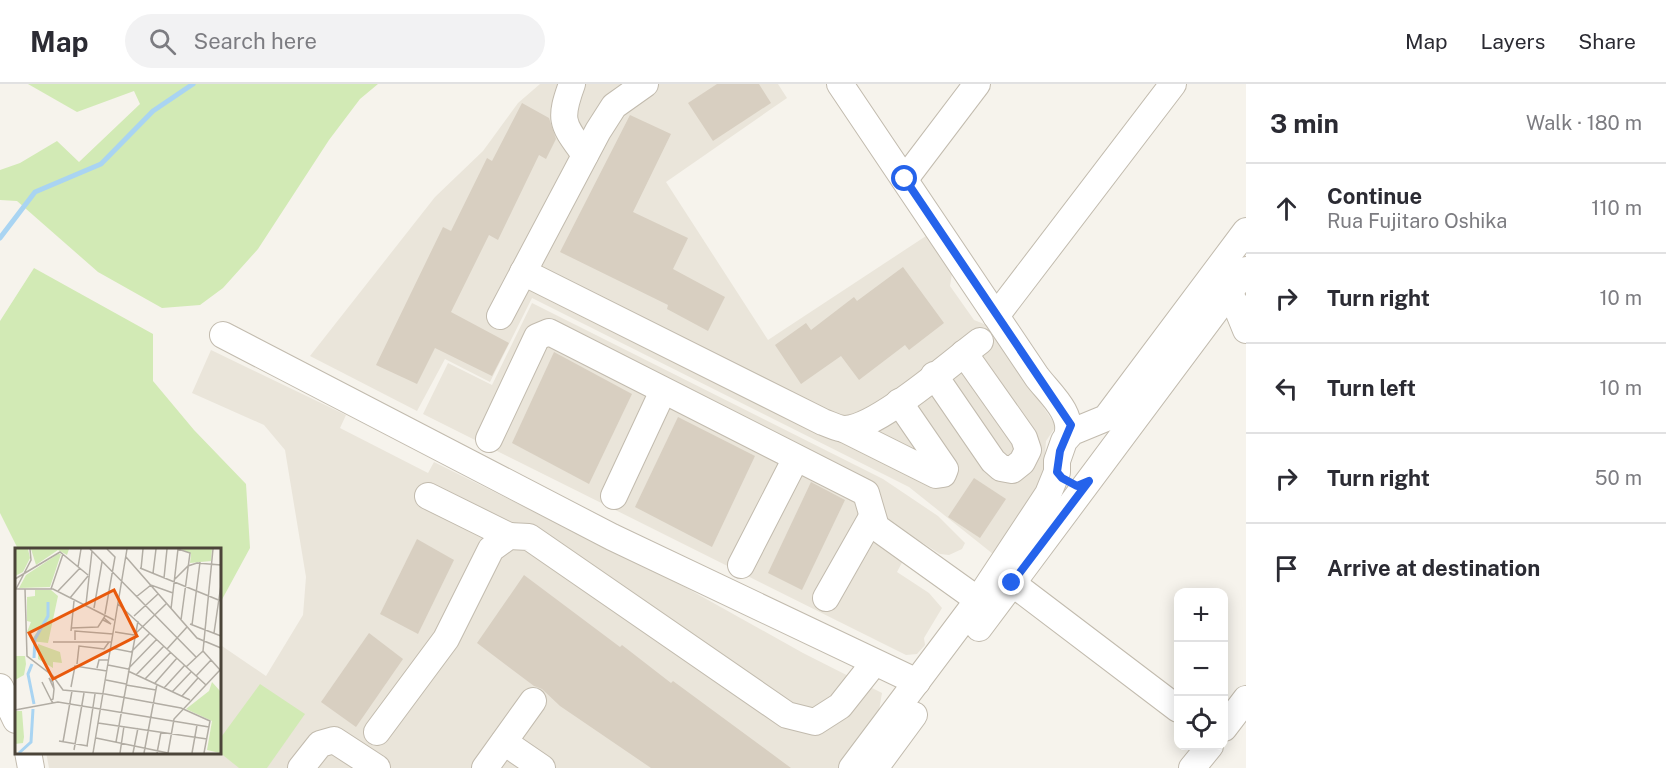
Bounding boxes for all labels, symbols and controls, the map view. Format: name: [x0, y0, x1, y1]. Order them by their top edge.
search box: [125, 14, 545, 68]
text: Map: [30, 25, 89, 58]
icon: search: [146, 25, 179, 58]
text: Search here: [194, 28, 317, 54]
text: Map: [1405, 29, 1448, 54]
text: Layers: [1481, 29, 1545, 54]
text: Share: [1578, 29, 1636, 54]
text: 3 min: [1270, 108, 1339, 139]
text: Walk · 180 m: [1526, 111, 1642, 135]
route start: [891, 165, 917, 191]
text: Continue: [1327, 183, 1422, 209]
icon: ahead: [1270, 192, 1303, 225]
text: 110 m: [1591, 196, 1642, 220]
text: Rua Fujitaro Oshika: [1327, 209, 1507, 233]
icon: right: [1270, 282, 1303, 315]
text: Turn right: [1327, 285, 1430, 311]
text: 10 m: [1599, 286, 1642, 310]
icon: left: [1270, 372, 1303, 405]
text: Turn left: [1327, 375, 1416, 401]
text: 10 m: [1599, 376, 1642, 400]
icon: right: [1270, 462, 1303, 495]
text: Turn right: [1327, 465, 1430, 491]
text: 50 m: [1595, 466, 1642, 490]
inset map: [15, 548, 220, 753]
icon: arrive: [1270, 552, 1303, 585]
text: Arrive at destination: [1327, 555, 1540, 581]
route end: [998, 569, 1024, 595]
map controls: [1174, 588, 1228, 750]
button: +: [1174, 588, 1228, 642]
button: −: [1174, 642, 1228, 696]
button: locate: [1174, 696, 1228, 750]

